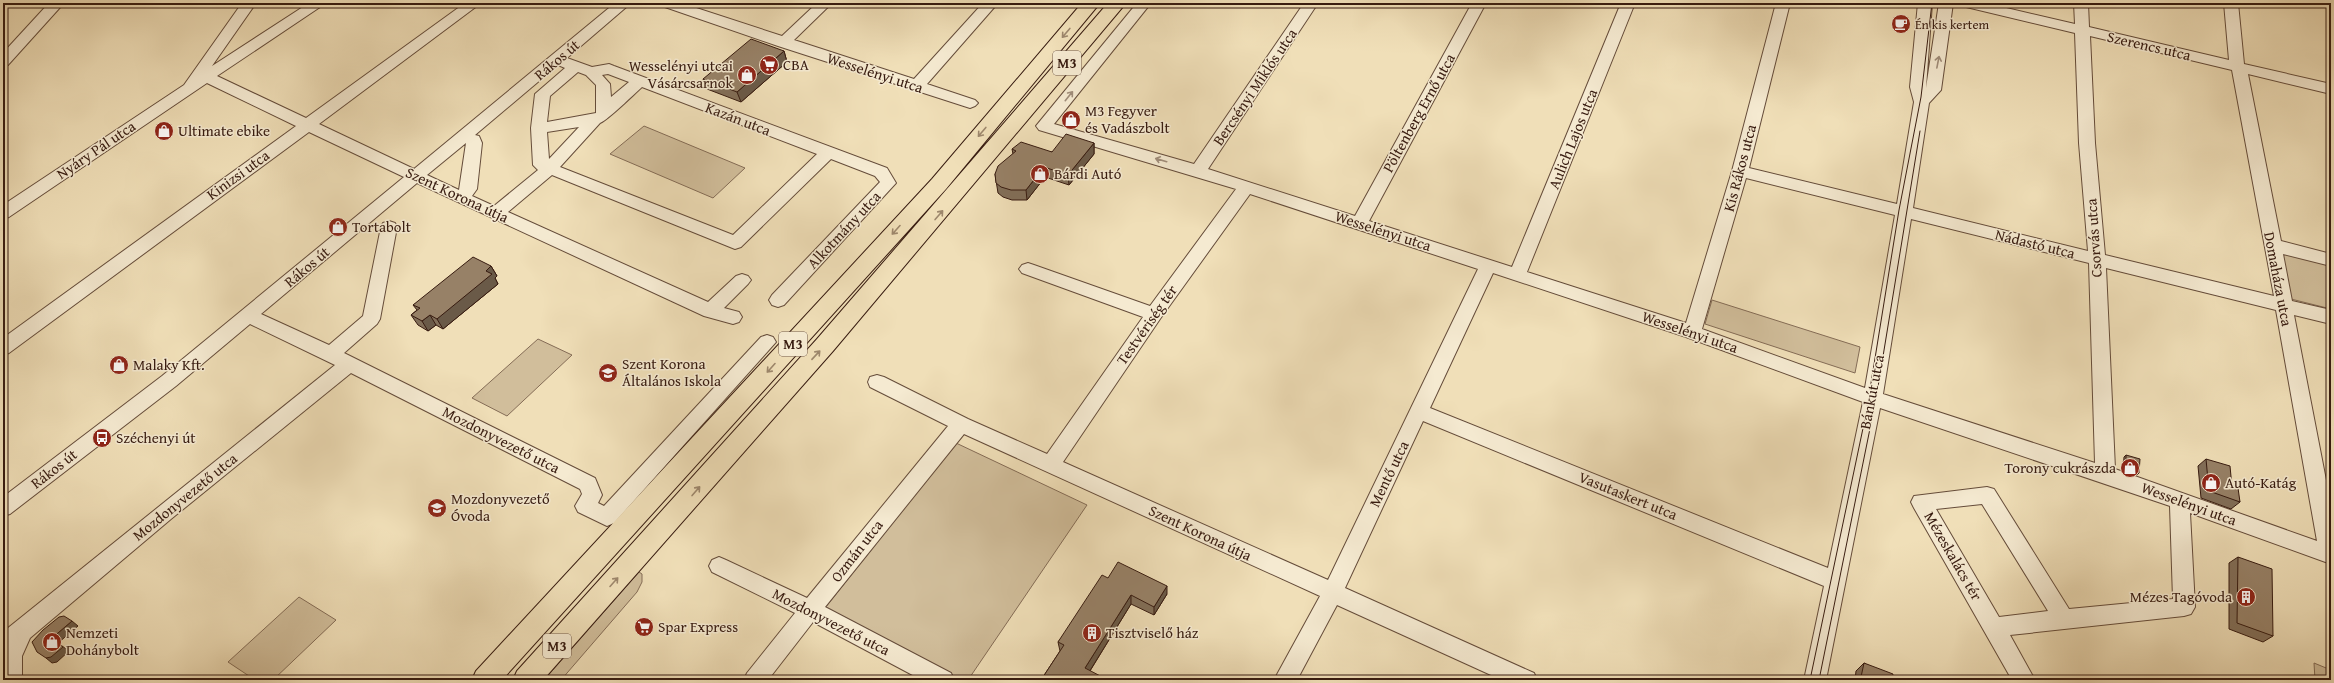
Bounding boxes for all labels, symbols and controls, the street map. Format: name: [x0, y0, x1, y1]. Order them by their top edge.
cafe icon: Én kis kertem: [1890, 13, 1912, 35]
place label: Én kis kertem: [1915, 15, 1990, 34]
street label: Bercsényi Miklós utca: [1208, 24, 1302, 149]
street label: Szerencs utca: [2105, 26, 2193, 65]
one-way arrow: [1061, 27, 1070, 38]
street label: Rákos út: [529, 34, 584, 85]
street label: Wesselényi utca: [824, 47, 926, 98]
street label: Pöltenberg Ernő utca: [1377, 50, 1460, 176]
road number: M3: [1053, 51, 1081, 75]
supermarket icon: CBA: [758, 54, 780, 76]
place label: CBA: [783, 54, 809, 75]
place label: Wesselényi utcai Vásárcsarnok: [629, 55, 733, 93]
one-way arrow: [1935, 56, 1943, 69]
shop icon: Wesselényi utcai Vásárcsarnok: [736, 64, 758, 86]
street label: Aulich Lajos utca: [1543, 86, 1602, 192]
one-way arrow: [1064, 90, 1073, 101]
street label: Kazán utca: [702, 96, 774, 141]
place label: M3 Fegyver és Vadászbolt: [1085, 100, 1171, 138]
shop icon: M3 Fegyver és Vadászbolt: [1060, 109, 1082, 131]
street label: Nyáry Pál utca: [52, 115, 139, 184]
shop icon: Ultimate ebike: [153, 120, 175, 142]
place label: Ultimate ebike: [178, 120, 270, 141]
street label: Kis Rákos utca: [1718, 122, 1761, 214]
one-way arrow: [977, 127, 986, 138]
street label: Kinizsi utca: [202, 145, 273, 205]
one-way arrow: [1154, 156, 1167, 163]
street label: Szent Korona útja: [402, 161, 512, 228]
shop icon: Bárdi Autó: [1029, 163, 1051, 185]
place label: Bárdi Autó: [1054, 163, 1122, 184]
street label: Alkotmány utca: [802, 186, 885, 273]
street label: Csorvás utca: [2080, 198, 2107, 278]
street label: Wesselényi utca: [1332, 205, 1434, 256]
one-way arrow: [934, 209, 943, 220]
shop icon: Tortabolt: [327, 216, 349, 238]
place label: Tortabolt: [352, 216, 412, 237]
street label: Nádastó utca: [1993, 223, 2077, 264]
one-way arrow: [891, 225, 901, 235]
street label: Domaháza utca: [2259, 230, 2298, 328]
street label: Rákos út: [279, 241, 334, 292]
street label: Testvériség tér: [1111, 280, 1182, 369]
street label: Wesselényi utca: [1639, 305, 1741, 358]
road number: M3: [779, 332, 807, 356]
one-way arrow: [811, 350, 821, 360]
place label: Szent Korona Általános Iskola: [622, 353, 721, 391]
street label: Bánkút utca: [1854, 353, 1889, 431]
shop icon: Malaky Kft.: [108, 354, 130, 376]
place label: Malaky Kft.: [133, 354, 205, 375]
school or university icon: Szent Korona Általános Iskola: [597, 362, 619, 384]
one-way arrow: [767, 362, 776, 372]
street label: Mozdonyvezető utca: [439, 401, 564, 478]
bus stop icon: Széchenyi út: [91, 427, 113, 449]
place label: Széchenyi út: [116, 427, 196, 448]
street label: Mentő utca: [1364, 437, 1414, 510]
street label: Rákos út: [26, 443, 82, 493]
street label: Mozdonyvezető utca: [128, 448, 242, 545]
place label: Torony cukrászda: [2004, 457, 2116, 478]
shop icon: Torony cukrászda: [2119, 457, 2141, 479]
street label: Vasutaskert utca: [1576, 466, 1681, 525]
shop icon: Autó-Katág: [2200, 472, 2222, 494]
place label: Autó-Katág: [2225, 472, 2297, 493]
street label: Wesselényi utca: [2139, 477, 2240, 530]
one-way arrow: [692, 486, 701, 497]
place label: Mozdonyvezető Óvoda: [451, 488, 550, 526]
school or university icon: Mozdonyvezető Óvoda: [426, 497, 448, 519]
street label: Szent Korona útja: [1145, 499, 1255, 566]
street label: Mézeskalács tér: [1920, 507, 1987, 604]
street label: Ozmán utca: [826, 515, 888, 586]
one-way arrow: [610, 577, 619, 587]
street label: Mozdonyvezető utca: [769, 583, 894, 660]
place label: Mézes Tagóvoda: [2130, 586, 2232, 607]
building icon: Mézes Tagóvoda: [2235, 586, 2257, 608]
supermarket icon: Spar Express: [633, 616, 655, 638]
place label: Spar Express: [658, 616, 738, 637]
place label: Nemzeti Dohánybolt: [66, 622, 140, 660]
building icon: Tisztviselő ház: [1081, 622, 1103, 644]
place label: Tisztviselő ház: [1106, 622, 1199, 643]
shop icon: Nemzeti Dohánybolt: [41, 631, 63, 653]
road number: M3: [543, 634, 571, 658]

